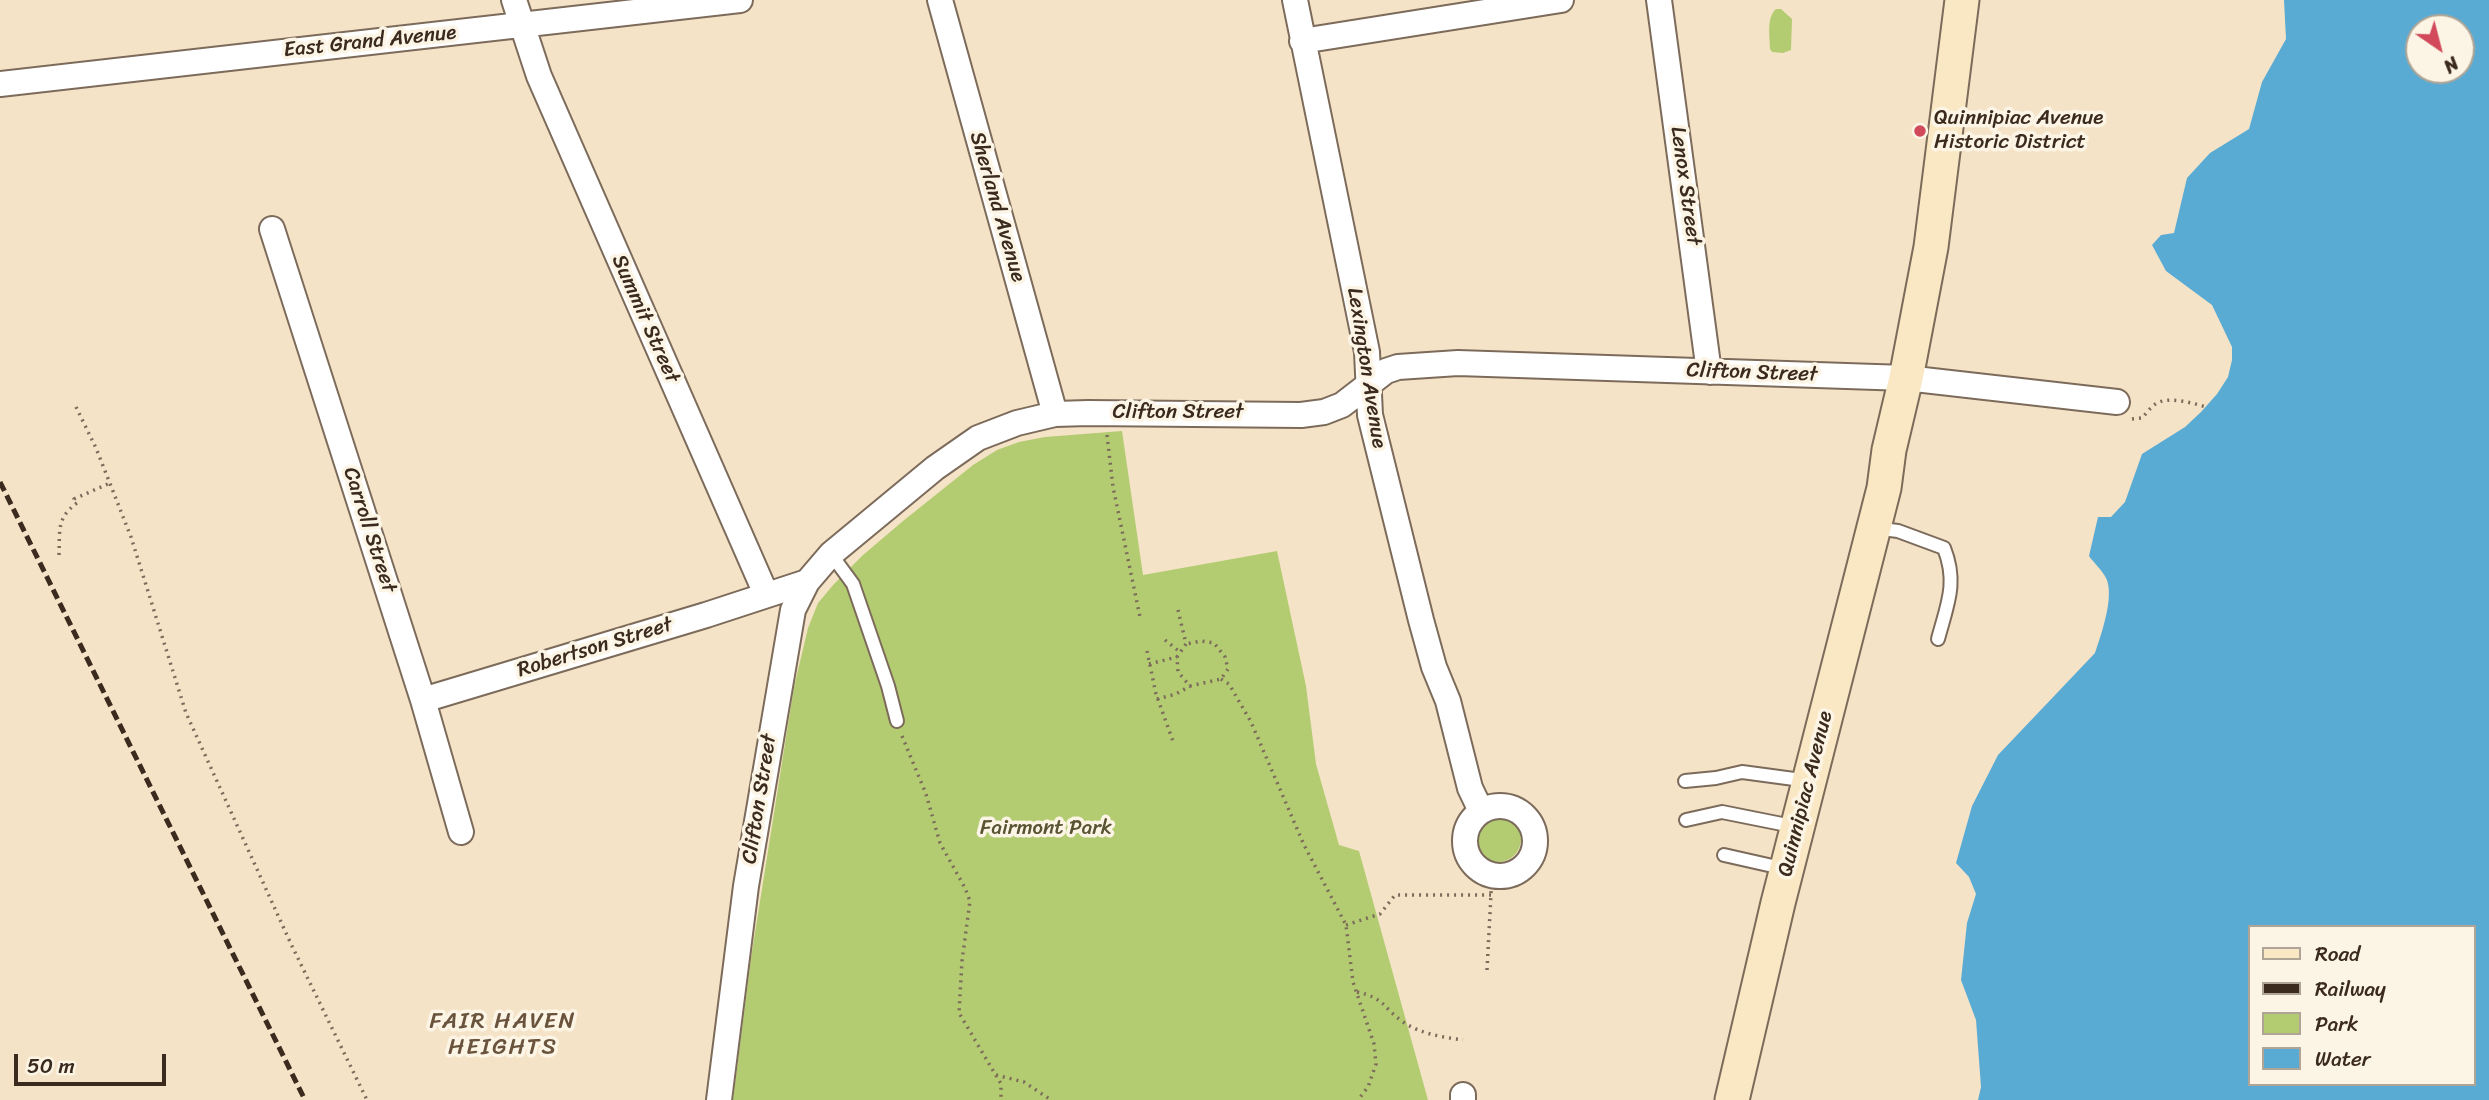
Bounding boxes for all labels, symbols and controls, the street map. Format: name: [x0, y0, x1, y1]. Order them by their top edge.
north arrow: [2405, 14, 2475, 84]
street label: East Grand Avenue: [282, 20, 458, 64]
text: N: [2436, 48, 2466, 82]
place label: Quinnipiac Avenue Historic District: [1934, 106, 2103, 156]
marker: Quinnipiac Avenue Historic District: [1912, 123, 1928, 139]
street label: Lenox Street: [1664, 125, 1706, 247]
street label: Sherland Avenue: [964, 129, 1030, 285]
street label: Summit Street: [606, 251, 684, 387]
street label: Lexington Avenue: [1341, 286, 1391, 450]
street label: Clifton Street: [1686, 358, 1818, 388]
street label: Clifton Street: [1112, 400, 1244, 426]
street label: Carroll Street: [337, 464, 401, 596]
street label: Robertson Street: [514, 612, 676, 684]
street label: Quinnipiac Avenue: [1773, 709, 1839, 879]
street label: Clifton Street: [737, 732, 783, 866]
park label: Fairmont Park: [980, 816, 1112, 842]
legend: [2248, 925, 2475, 1086]
text: Road: [2315, 935, 2360, 973]
text: Railway: [2315, 970, 2386, 1008]
text: Park: [2315, 1005, 2358, 1043]
district label: FAIR HAVEN HEIGHTS: [431, 1008, 575, 1062]
scale bar: [18, 1040, 170, 1084]
text: Water: [2315, 1040, 2370, 1078]
text: 50 m: [27, 1047, 75, 1085]

